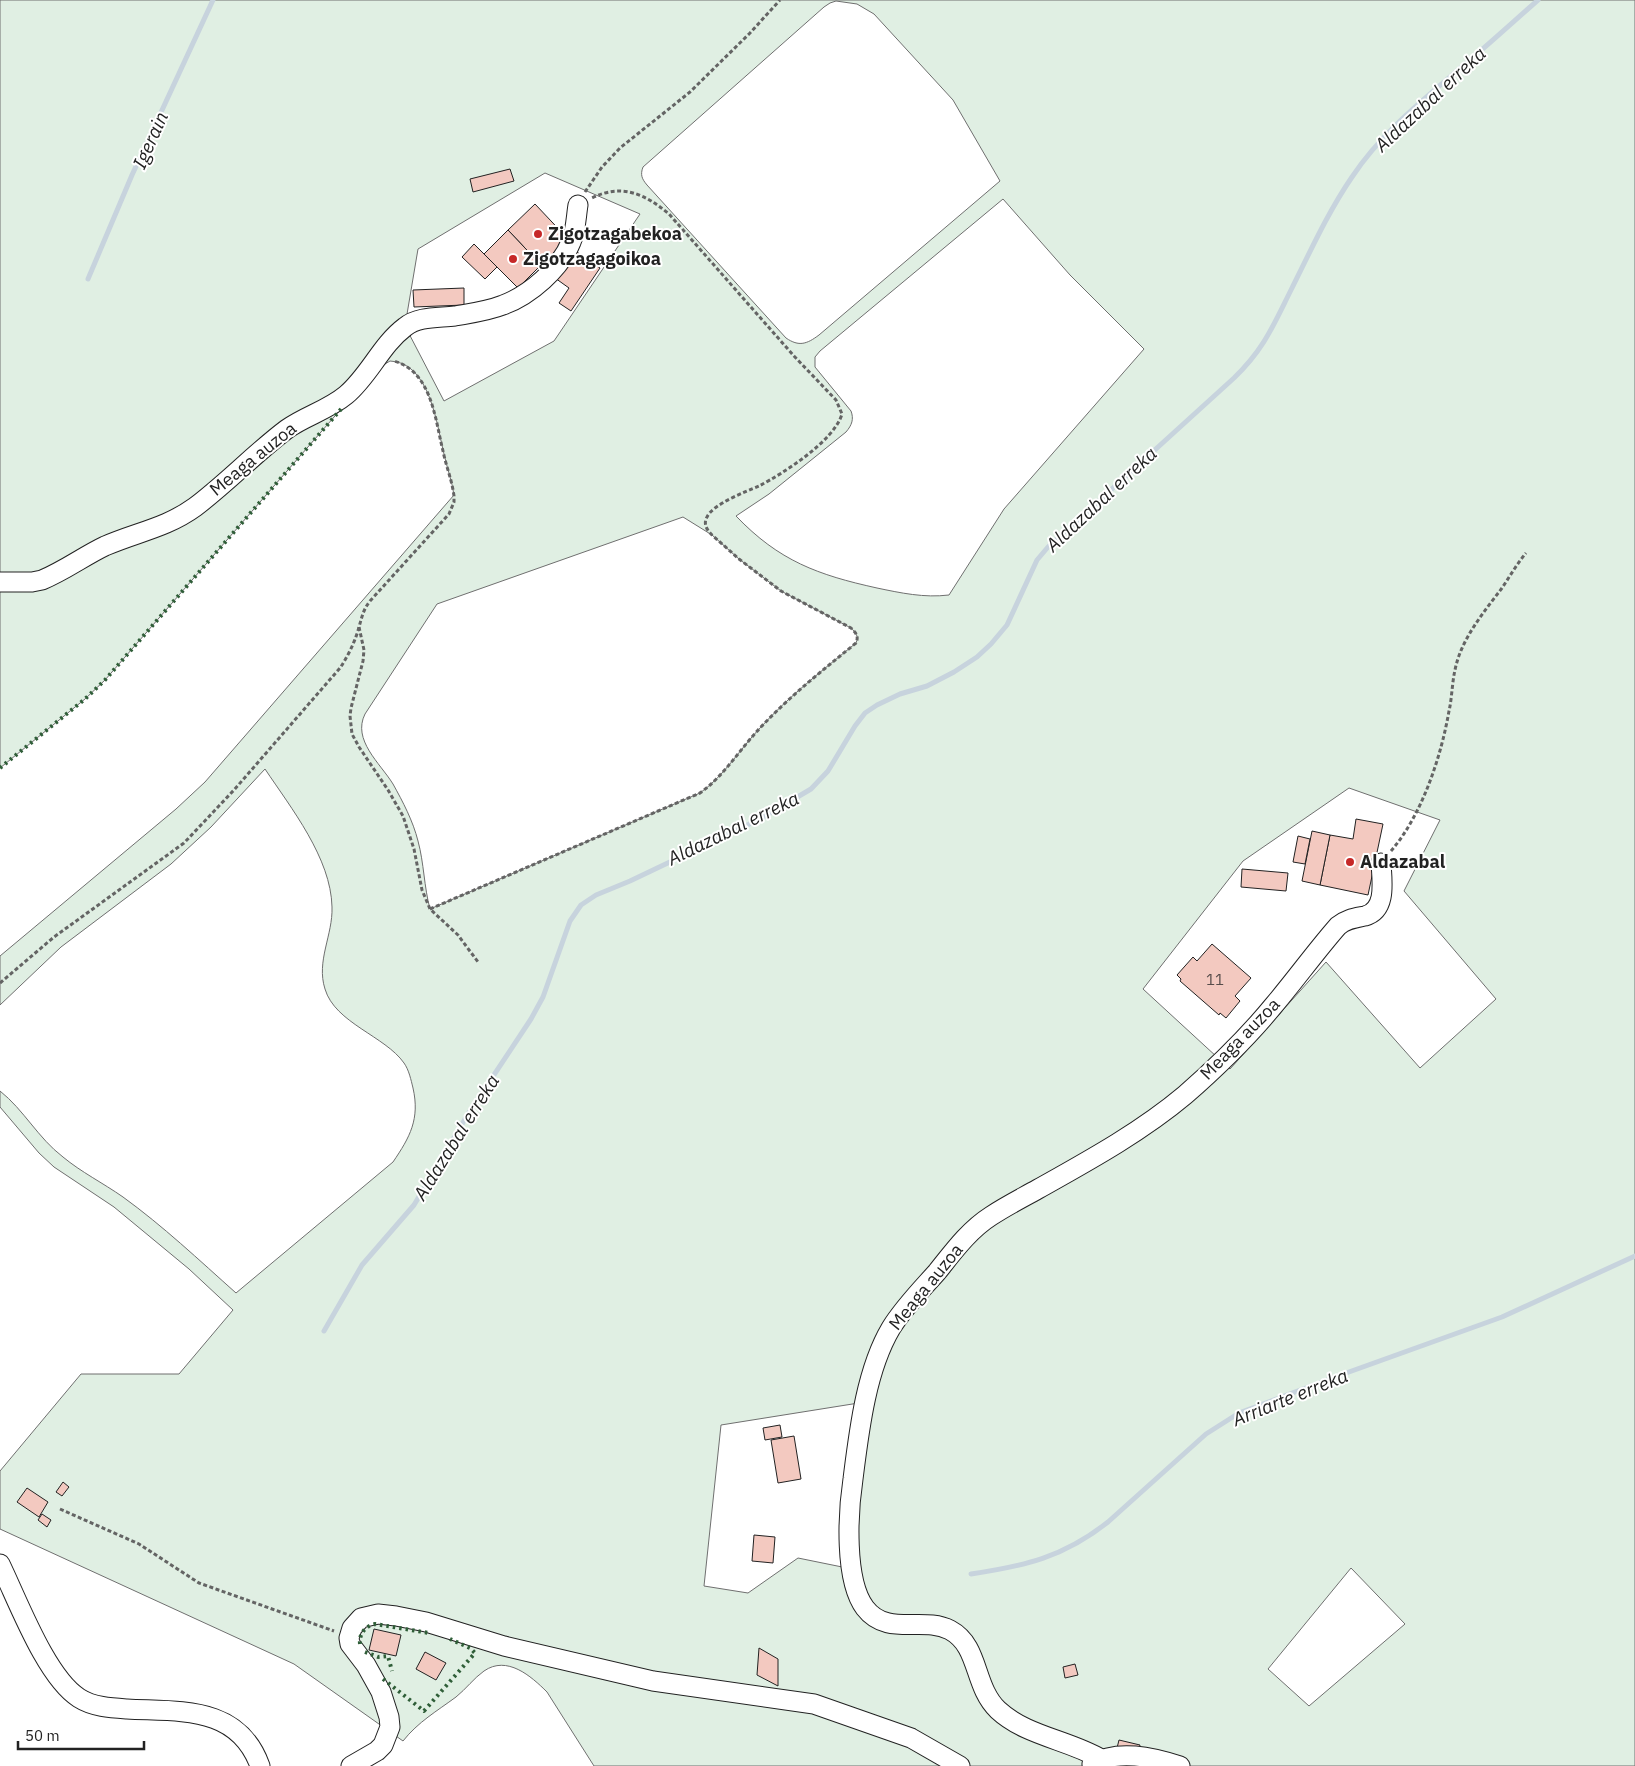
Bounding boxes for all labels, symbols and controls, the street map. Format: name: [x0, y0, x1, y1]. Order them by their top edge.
water label: Aldazabal erreka: [1369, 41, 1491, 157]
water label: Igerain: [127, 108, 173, 172]
place label: Zigotzagabekoa: [548, 222, 682, 245]
marker: Zigotzagabekoa: [532, 228, 544, 240]
place label: Zigotzagagoikoa: [523, 247, 661, 270]
marker: Zigotzagagoikoa: [507, 253, 519, 265]
street label: Meaga auzoa: [205, 416, 301, 501]
water label: Aldazabal erreka: [1040, 441, 1162, 557]
water label: Aldazabal erreka: [662, 786, 803, 871]
place label: Aldazabal: [1360, 850, 1446, 873]
marker: Aldazabal: [1344, 856, 1356, 868]
house number: 11: [1206, 970, 1224, 989]
street label: Meaga auzoa: [1195, 993, 1285, 1084]
water label: Aldazabal erreka: [407, 1070, 504, 1205]
street label: Meaga auzoa: [884, 1238, 968, 1335]
water label: Arriarte erreka: [1228, 1363, 1351, 1431]
scale bar: [18, 1718, 144, 1750]
text: 50 m: [25, 1726, 60, 1745]

